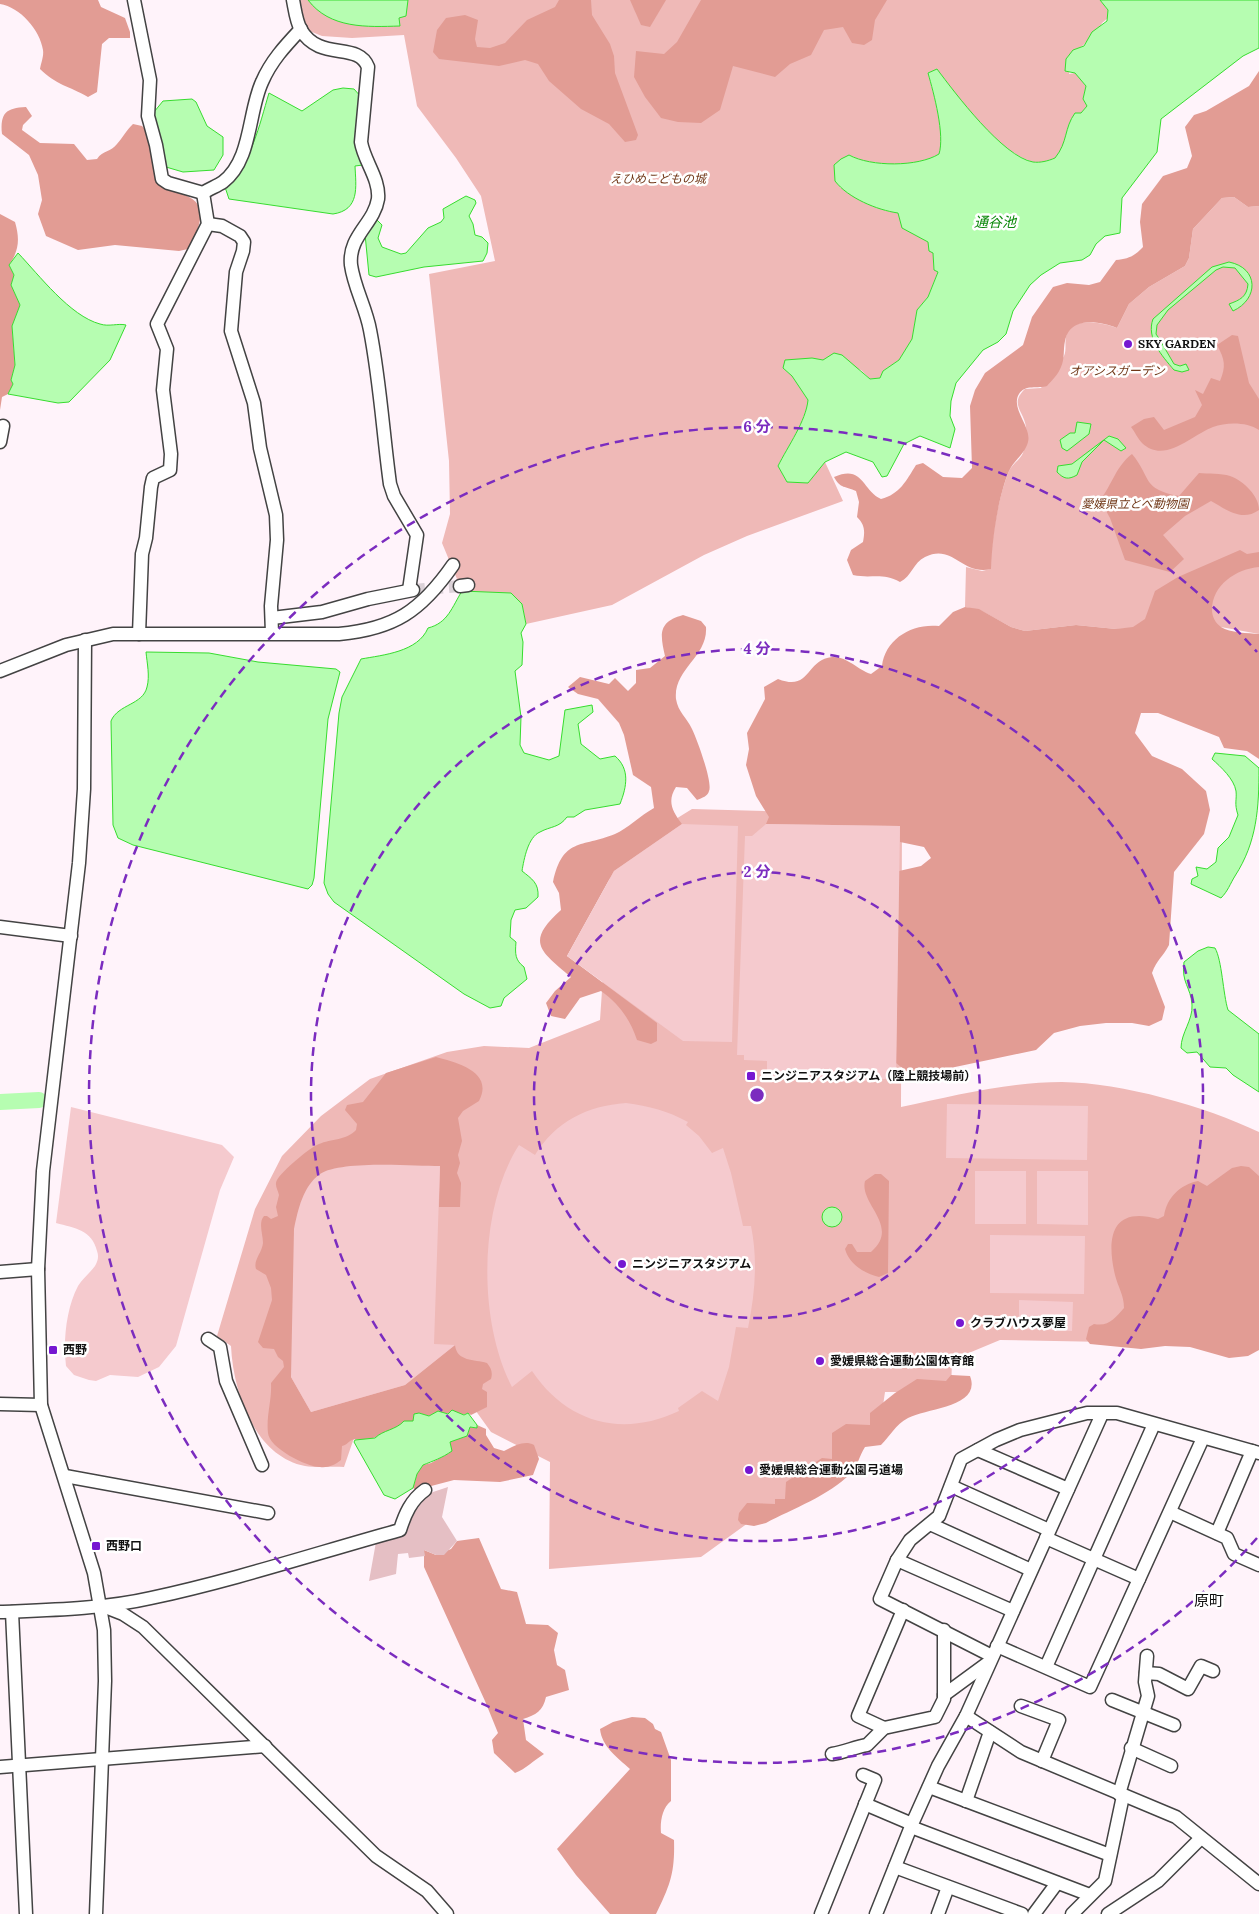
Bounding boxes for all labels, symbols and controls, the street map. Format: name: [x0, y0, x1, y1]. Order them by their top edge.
park label: えひめこどもの城: [610, 171, 708, 186]
water label: 通谷池: [974, 213, 1018, 231]
place label: SKY GARDEN: [1138, 336, 1216, 351]
marker: SKY GARDEN: [1122, 338, 1134, 350]
park label: オアシスガーデン: [1069, 363, 1166, 378]
text: 6 分: [743, 417, 771, 436]
park label: 愛媛県立とべ動物園: [1081, 496, 1191, 511]
text: 4 分: [743, 639, 771, 658]
text: 2 分: [744, 862, 770, 881]
place label: ニンジニアスタジアム（陸上競技場前）: [761, 1068, 976, 1083]
marker: ニンジニアスタジアム（陸上競技場前）: [745, 1070, 757, 1082]
centre of rings: [748, 1086, 766, 1104]
place label: ニンジニアスタジアム: [632, 1256, 751, 1271]
marker: ニンジニアスタジアム: [616, 1258, 628, 1270]
place label: クラブハウス夢屋: [970, 1315, 1066, 1330]
marker: クラブハウス夢屋: [954, 1317, 966, 1329]
place label: 西野: [63, 1342, 87, 1357]
marker: 西野: [47, 1344, 59, 1356]
place label: 愛媛県総合運動公園体育館: [830, 1353, 974, 1368]
marker: 愛媛県総合運動公園体育館: [814, 1355, 826, 1367]
place label: 愛媛県総合運動公園弓道場: [759, 1462, 903, 1477]
marker: 愛媛県総合運動公園弓道場: [743, 1464, 755, 1476]
place label: 西野口: [106, 1538, 142, 1553]
marker: 西野口: [90, 1540, 102, 1552]
district label: 原町: [1194, 1591, 1224, 1610]

